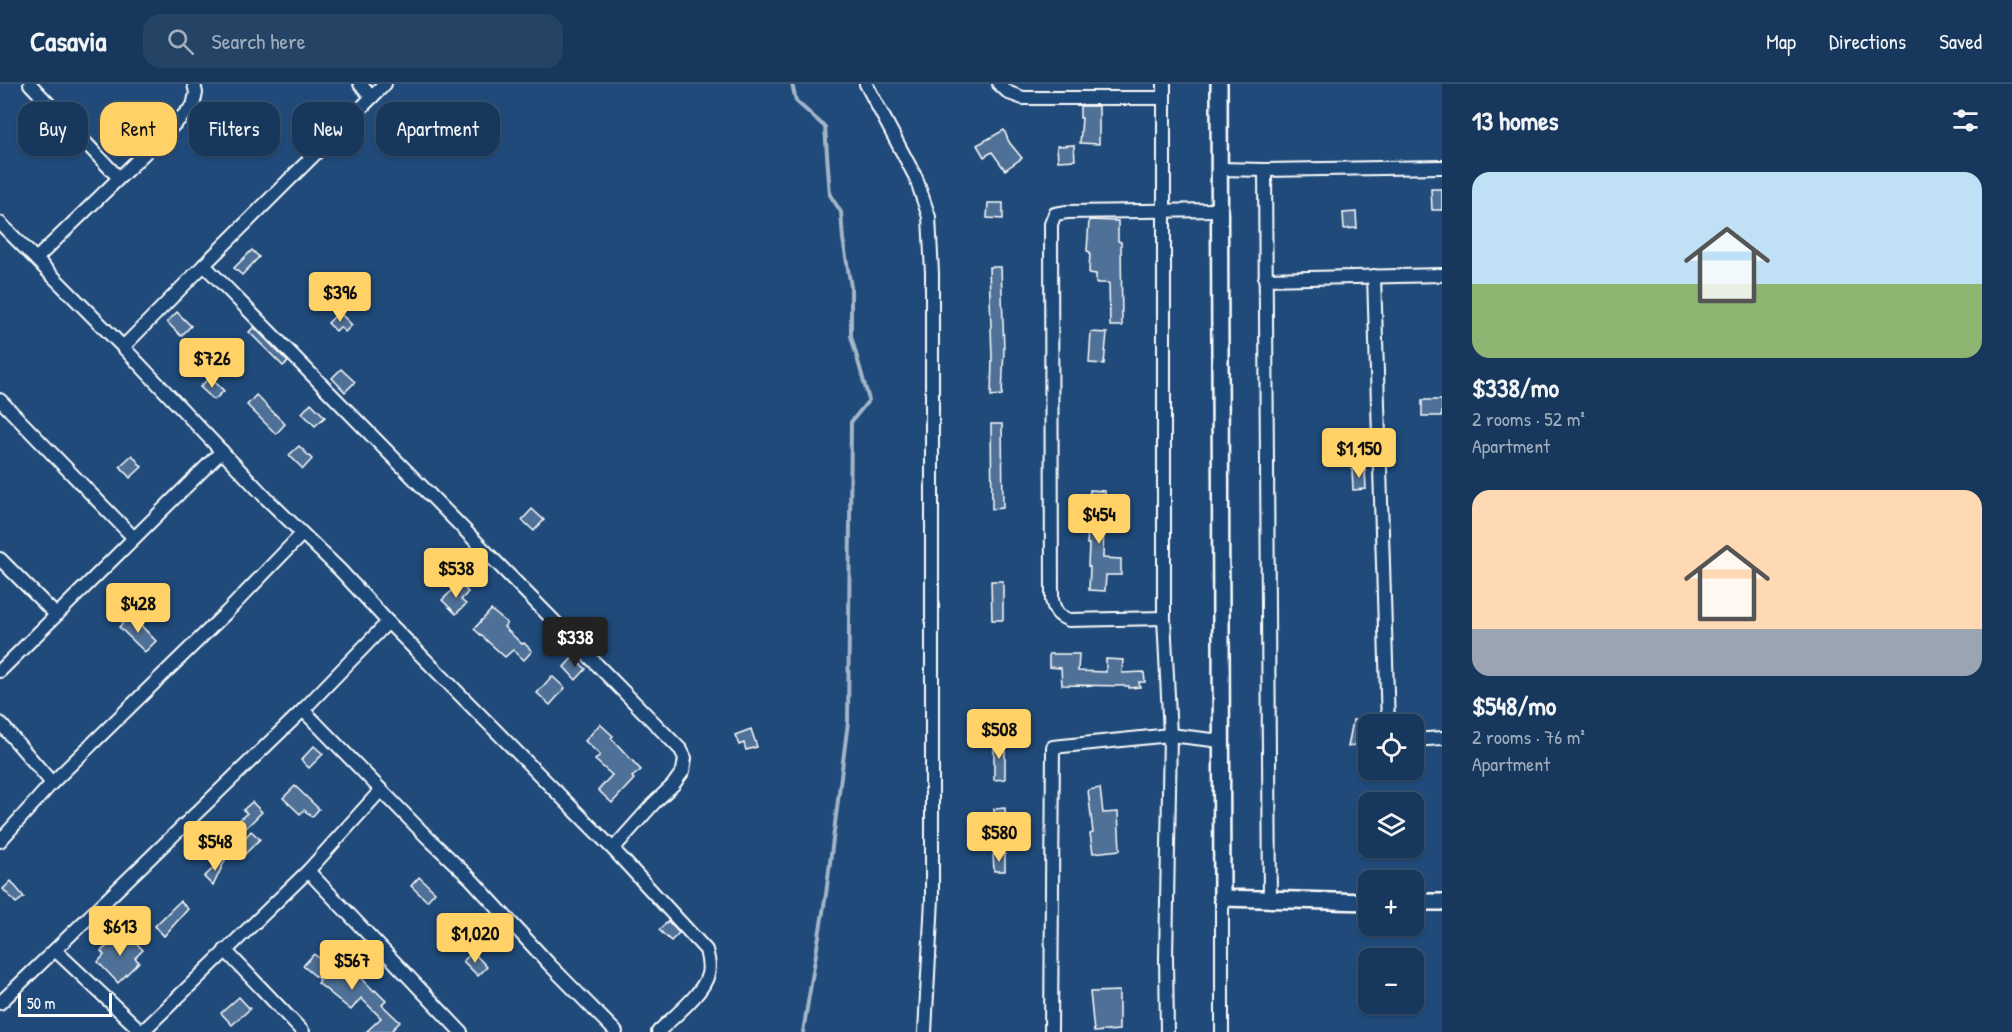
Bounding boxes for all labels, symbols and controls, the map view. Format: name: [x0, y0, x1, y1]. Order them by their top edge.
search box: [143, 14, 563, 68]
text: Casavia: [30, 22, 107, 60]
icon: search: [164, 25, 197, 58]
text: Search here: [212, 26, 306, 56]
text: Map: [1766, 27, 1796, 56]
text: Directions: [1829, 27, 1906, 56]
text: Saved: [1939, 27, 1982, 56]
chip: Buy: [18, 102, 88, 156]
chip: Rent: [100, 102, 177, 156]
chip: Filters: [189, 102, 280, 156]
chip: New: [292, 102, 364, 156]
chip: Apartment: [376, 102, 500, 156]
text: 13 homes: [1472, 103, 1559, 138]
icon: filters: [1949, 104, 1982, 137]
icon: home: [1673, 211, 1781, 319]
pin: $396: [304, 272, 376, 323]
text: $396: [323, 278, 357, 305]
pin: $726: [176, 338, 248, 389]
text: $726: [193, 344, 231, 371]
text: $338/mo: [1472, 370, 1559, 405]
text: 2 rooms · 52 m²: [1472, 405, 1585, 432]
pin: $1,150: [1310, 428, 1408, 479]
text: Apartment: [1472, 432, 1550, 459]
text: $1,150: [1336, 434, 1382, 461]
pin: $454: [1063, 494, 1135, 545]
text: $454: [1082, 500, 1116, 527]
icon: home: [1673, 529, 1781, 637]
pin: $538: [420, 548, 492, 599]
text: $538: [438, 554, 474, 581]
pin: $428: [102, 583, 174, 634]
text: $428: [120, 589, 156, 616]
pin: $338: [539, 617, 611, 668]
text: $338: [557, 623, 593, 650]
text: $548/mo: [1472, 688, 1556, 723]
pin: $508: [963, 709, 1035, 760]
map controls: [1358, 714, 1424, 1014]
button: locate: [1358, 714, 1424, 780]
text: $508: [981, 715, 1017, 742]
text: 2 rooms · 76 m²: [1472, 723, 1585, 750]
text: Apartment: [1472, 750, 1550, 777]
button: layers: [1358, 792, 1424, 858]
pin: $580: [963, 812, 1035, 863]
text: $580: [981, 818, 1017, 845]
pin: $548: [179, 821, 251, 872]
text: $548: [198, 827, 232, 854]
button: +: [1358, 870, 1424, 936]
pin: $613: [84, 906, 156, 957]
text: $613: [103, 912, 137, 939]
pin: $1,020: [426, 913, 524, 964]
text: $1,020: [451, 919, 499, 946]
pin: $567: [316, 940, 388, 991]
text: $567: [334, 946, 370, 973]
button: −: [1358, 948, 1424, 1014]
scale bar: [18, 990, 112, 1018]
text: 50 m: [27, 992, 56, 1014]

